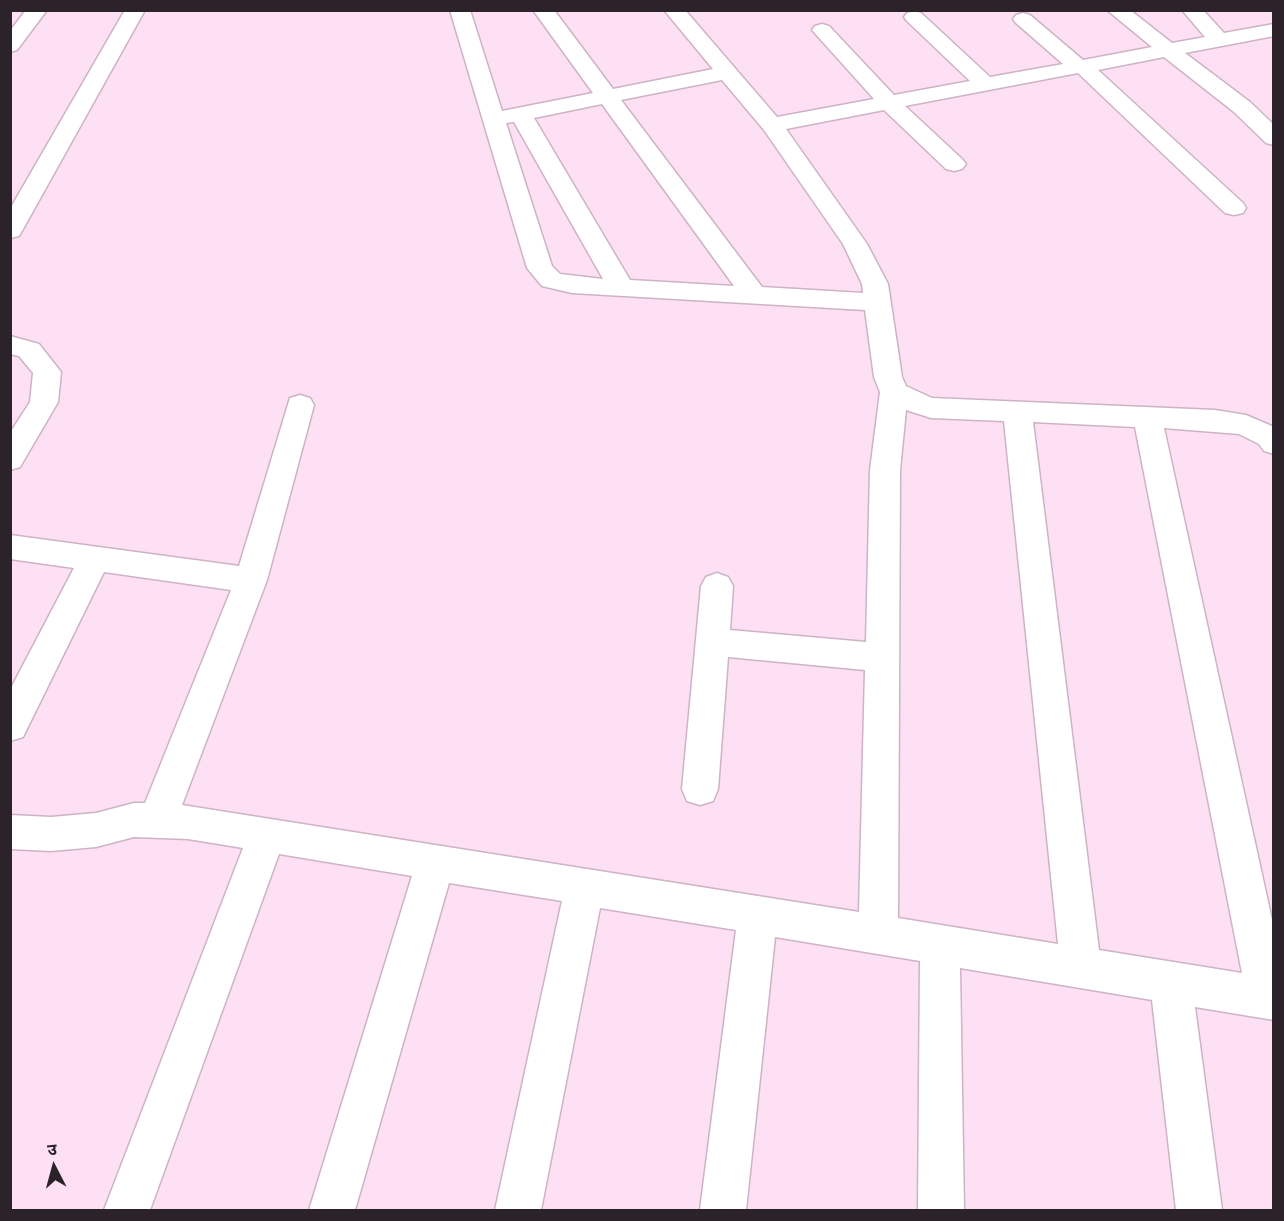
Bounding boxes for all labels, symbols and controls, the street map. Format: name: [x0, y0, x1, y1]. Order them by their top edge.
north arrow: [24, 1137, 84, 1197]
text: उ: [46, 1139, 58, 1159]

